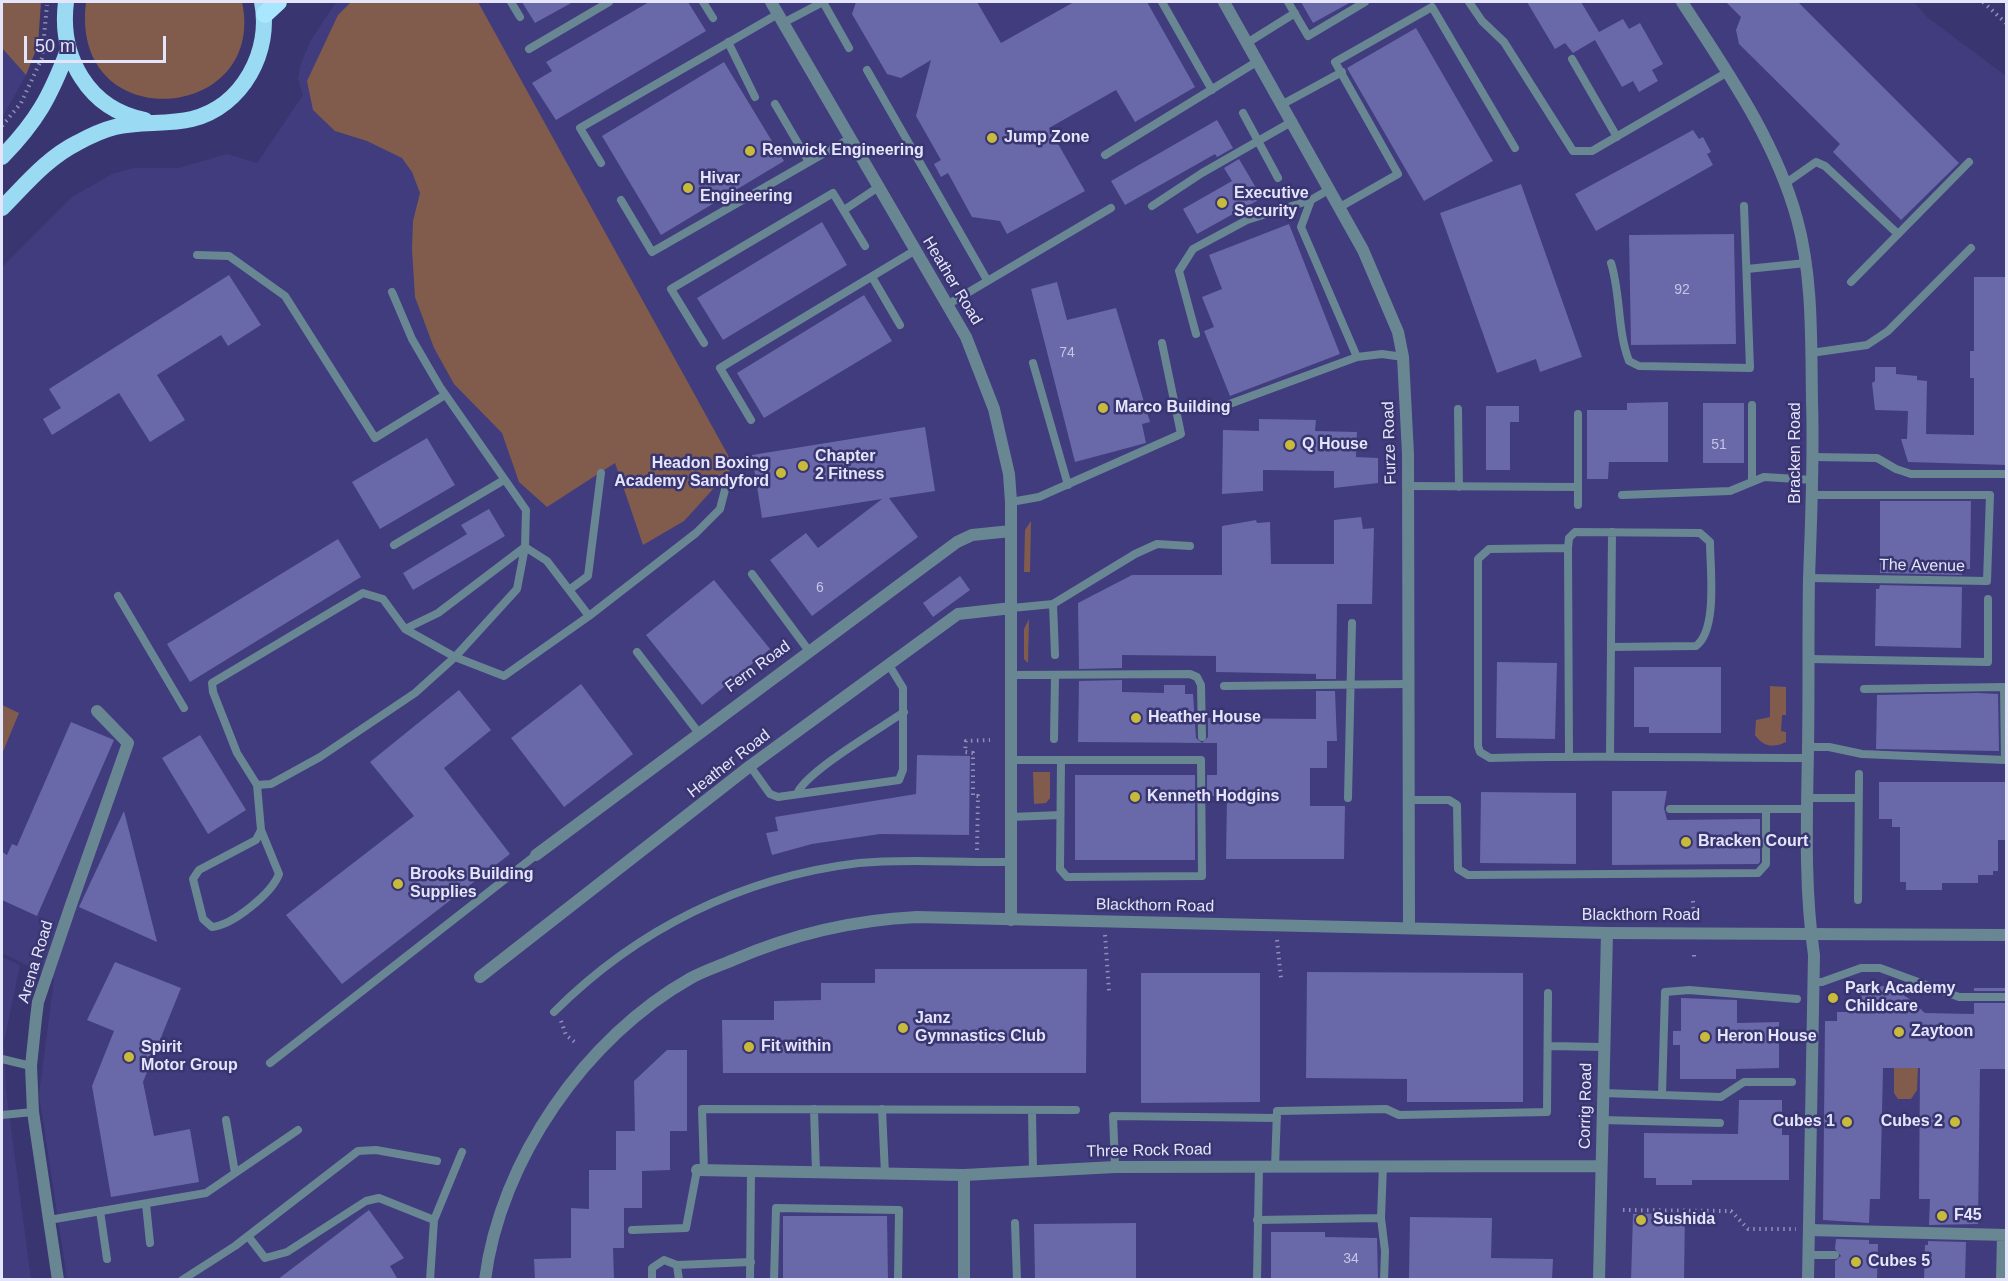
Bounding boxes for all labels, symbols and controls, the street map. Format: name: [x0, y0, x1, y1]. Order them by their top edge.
scale bar: [27, 24, 170, 62]
text: 50 m: [35, 36, 75, 56]
place label: Jump Zone: [1004, 128, 1089, 148]
marker: Jump Zone: [985, 131, 999, 145]
place label: Renwick Engineering: [762, 141, 924, 161]
marker: Renwick Engineering: [743, 144, 757, 158]
place label: Hivar Engineering: [700, 169, 792, 207]
marker: Hivar Engineering: [681, 181, 695, 195]
place label: Executive Security: [1234, 184, 1309, 222]
marker: Executive Security: [1215, 196, 1229, 210]
street label: Heather Road: [918, 233, 986, 329]
house number: 92: [1674, 282, 1690, 298]
house number: 74: [1059, 345, 1075, 361]
place label: Marco Building: [1115, 398, 1231, 418]
marker: Marco Building: [1096, 401, 1110, 415]
street label: Furze Road: [1379, 401, 1401, 485]
street label: Bracken Road: [1786, 402, 1806, 504]
place label: Q House: [1302, 435, 1368, 455]
house number: 51: [1711, 437, 1727, 453]
marker: Q House: [1283, 438, 1297, 452]
place label: Chapter 2 Fitness: [815, 447, 884, 485]
place label: Headon Boxing Academy Sandyford: [614, 454, 769, 492]
marker: Chapter 2 Fitness: [796, 459, 810, 473]
marker: Headon Boxing Academy Sandyford: [774, 466, 788, 480]
street label: The Avenue: [1879, 556, 1965, 576]
house number: 6: [816, 580, 824, 596]
street label: Fern Road: [722, 637, 794, 697]
place label: Heather House: [1148, 708, 1261, 728]
marker: Heather House: [1129, 711, 1143, 725]
street label: Heather Road: [684, 726, 774, 802]
place label: Kenneth Hodgins: [1147, 787, 1279, 807]
marker: Kenneth Hodgins: [1128, 790, 1142, 804]
place label: Bracken Court: [1698, 832, 1808, 852]
marker: Bracken Court: [1679, 835, 1693, 849]
place label: Brooks Building Supplies: [410, 865, 534, 903]
marker: Brooks Building Supplies: [391, 877, 405, 891]
street label: Blackthorn Road: [1096, 895, 1214, 917]
street label: Blackthorn Road: [1582, 906, 1700, 926]
street label: Arena Road: [14, 918, 58, 1006]
place label: Park Academy Childcare: [1845, 979, 1955, 1017]
marker: Park Academy Childcare: [1826, 991, 1840, 1005]
place label: Janz Gymnastics Club: [915, 1009, 1046, 1047]
marker: Janz Gymnastics Club: [896, 1021, 910, 1035]
place label: Zaytoon: [1911, 1022, 1973, 1042]
marker: Zaytoon: [1892, 1025, 1906, 1039]
place label: Heron House: [1717, 1027, 1817, 1047]
marker: Heron House: [1698, 1030, 1712, 1044]
place label: Fit within: [761, 1037, 831, 1057]
place label: Spirit Motor Group: [141, 1038, 238, 1076]
marker: Fit within: [742, 1040, 756, 1054]
marker: Spirit Motor Group: [122, 1050, 136, 1064]
street label: Corrig Road: [1576, 1063, 1596, 1149]
place label: Cubes 1: [1773, 1112, 1835, 1132]
place label: Cubes 2: [1881, 1112, 1943, 1132]
marker: Cubes 1: [1840, 1115, 1854, 1129]
marker: Cubes 2: [1948, 1115, 1962, 1129]
street label: Three Rock Road: [1086, 1140, 1212, 1162]
place label: F45: [1954, 1206, 1982, 1226]
marker: F45: [1935, 1209, 1949, 1223]
place label: Sushida: [1653, 1210, 1715, 1230]
marker: Sushida: [1634, 1213, 1648, 1227]
house number: 34: [1343, 1251, 1359, 1267]
place label: Cubes 5: [1868, 1252, 1930, 1272]
marker: Cubes 5: [1849, 1255, 1863, 1269]

